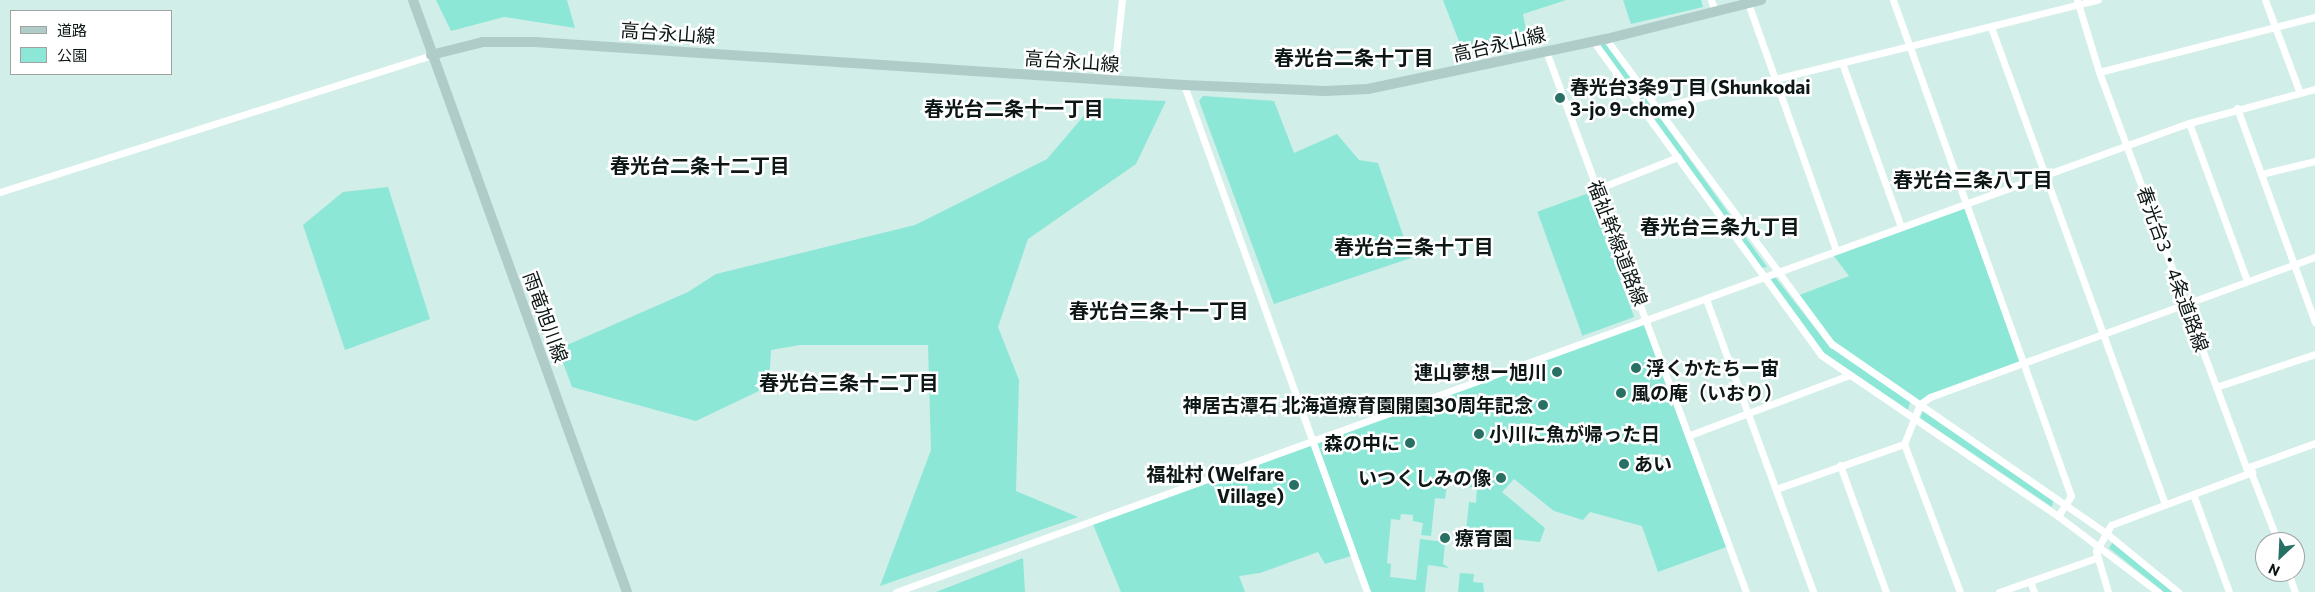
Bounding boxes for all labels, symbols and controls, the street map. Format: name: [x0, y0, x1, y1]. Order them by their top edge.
legend: [10, 10, 172, 75]
street label: 高台永山線: [620, 18, 716, 48]
text: 道路: [57, 21, 87, 39]
street label: 高台永山線: [1450, 22, 1548, 66]
district label: 春光台二条十丁目: [1274, 45, 1434, 69]
text: 公園: [57, 46, 87, 64]
street label: 高台永山線: [1024, 46, 1120, 76]
place label: 春光台3条9丁目 (Shunkodai 3-jo 9-chome): [1570, 76, 1811, 120]
marker: 春光台3条9丁目 (Shunkodai 3-jo 9-chome): [1554, 92, 1566, 104]
district label: 春光台二条十一丁目: [924, 96, 1104, 120]
district label: 春光台二条十二丁目: [610, 153, 790, 177]
district label: 春光台三条八丁目: [1893, 167, 2053, 191]
street label: 福祉幹線道路線: [1584, 177, 1652, 309]
street label: 春光台3・4条道路線: [2132, 183, 2214, 355]
district label: 春光台三条九丁目: [1640, 214, 1800, 238]
district label: 春光台三条十丁目: [1334, 234, 1494, 258]
street label: 雨竜旭川線: [519, 268, 573, 366]
district label: 春光台三条十一丁目: [1069, 298, 1249, 322]
place label: 浮くかたちー宙: [1646, 357, 1779, 379]
place label: 連山夢想ー旭川: [1414, 361, 1547, 383]
marker: 浮くかたちー宙: [1630, 362, 1642, 374]
marker: 連山夢想ー旭川: [1551, 366, 1563, 378]
district label: 春光台三条十二丁目: [759, 370, 939, 394]
place label: 風の庵（いおり）: [1631, 382, 1783, 404]
marker: 風の庵（いおり）: [1615, 387, 1627, 399]
place label: 神居古潭石 北海道療育園開園30周年記念: [1183, 394, 1533, 416]
marker: 神居古潭石 北海道療育園開園30周年記念: [1537, 399, 1549, 411]
place label: 小川に魚が帰った日: [1489, 423, 1660, 445]
marker: 小川に魚が帰った日: [1473, 428, 1485, 440]
place label: 森の中に: [1324, 432, 1400, 454]
marker: 森の中に: [1404, 437, 1416, 449]
place label: あい: [1634, 453, 1672, 475]
marker: あい: [1618, 458, 1630, 470]
place label: 福祉村 (Welfare Village): [1147, 463, 1284, 507]
place label: いつくしみの像: [1358, 467, 1491, 489]
marker: いつくしみの像: [1495, 472, 1507, 484]
marker: 福祉村 (Welfare Village): [1288, 479, 1300, 491]
place label: 療育園: [1455, 527, 1512, 549]
marker: 療育園: [1439, 532, 1451, 544]
north arrow: [2255, 532, 2305, 582]
text: N: [2266, 560, 2282, 580]

